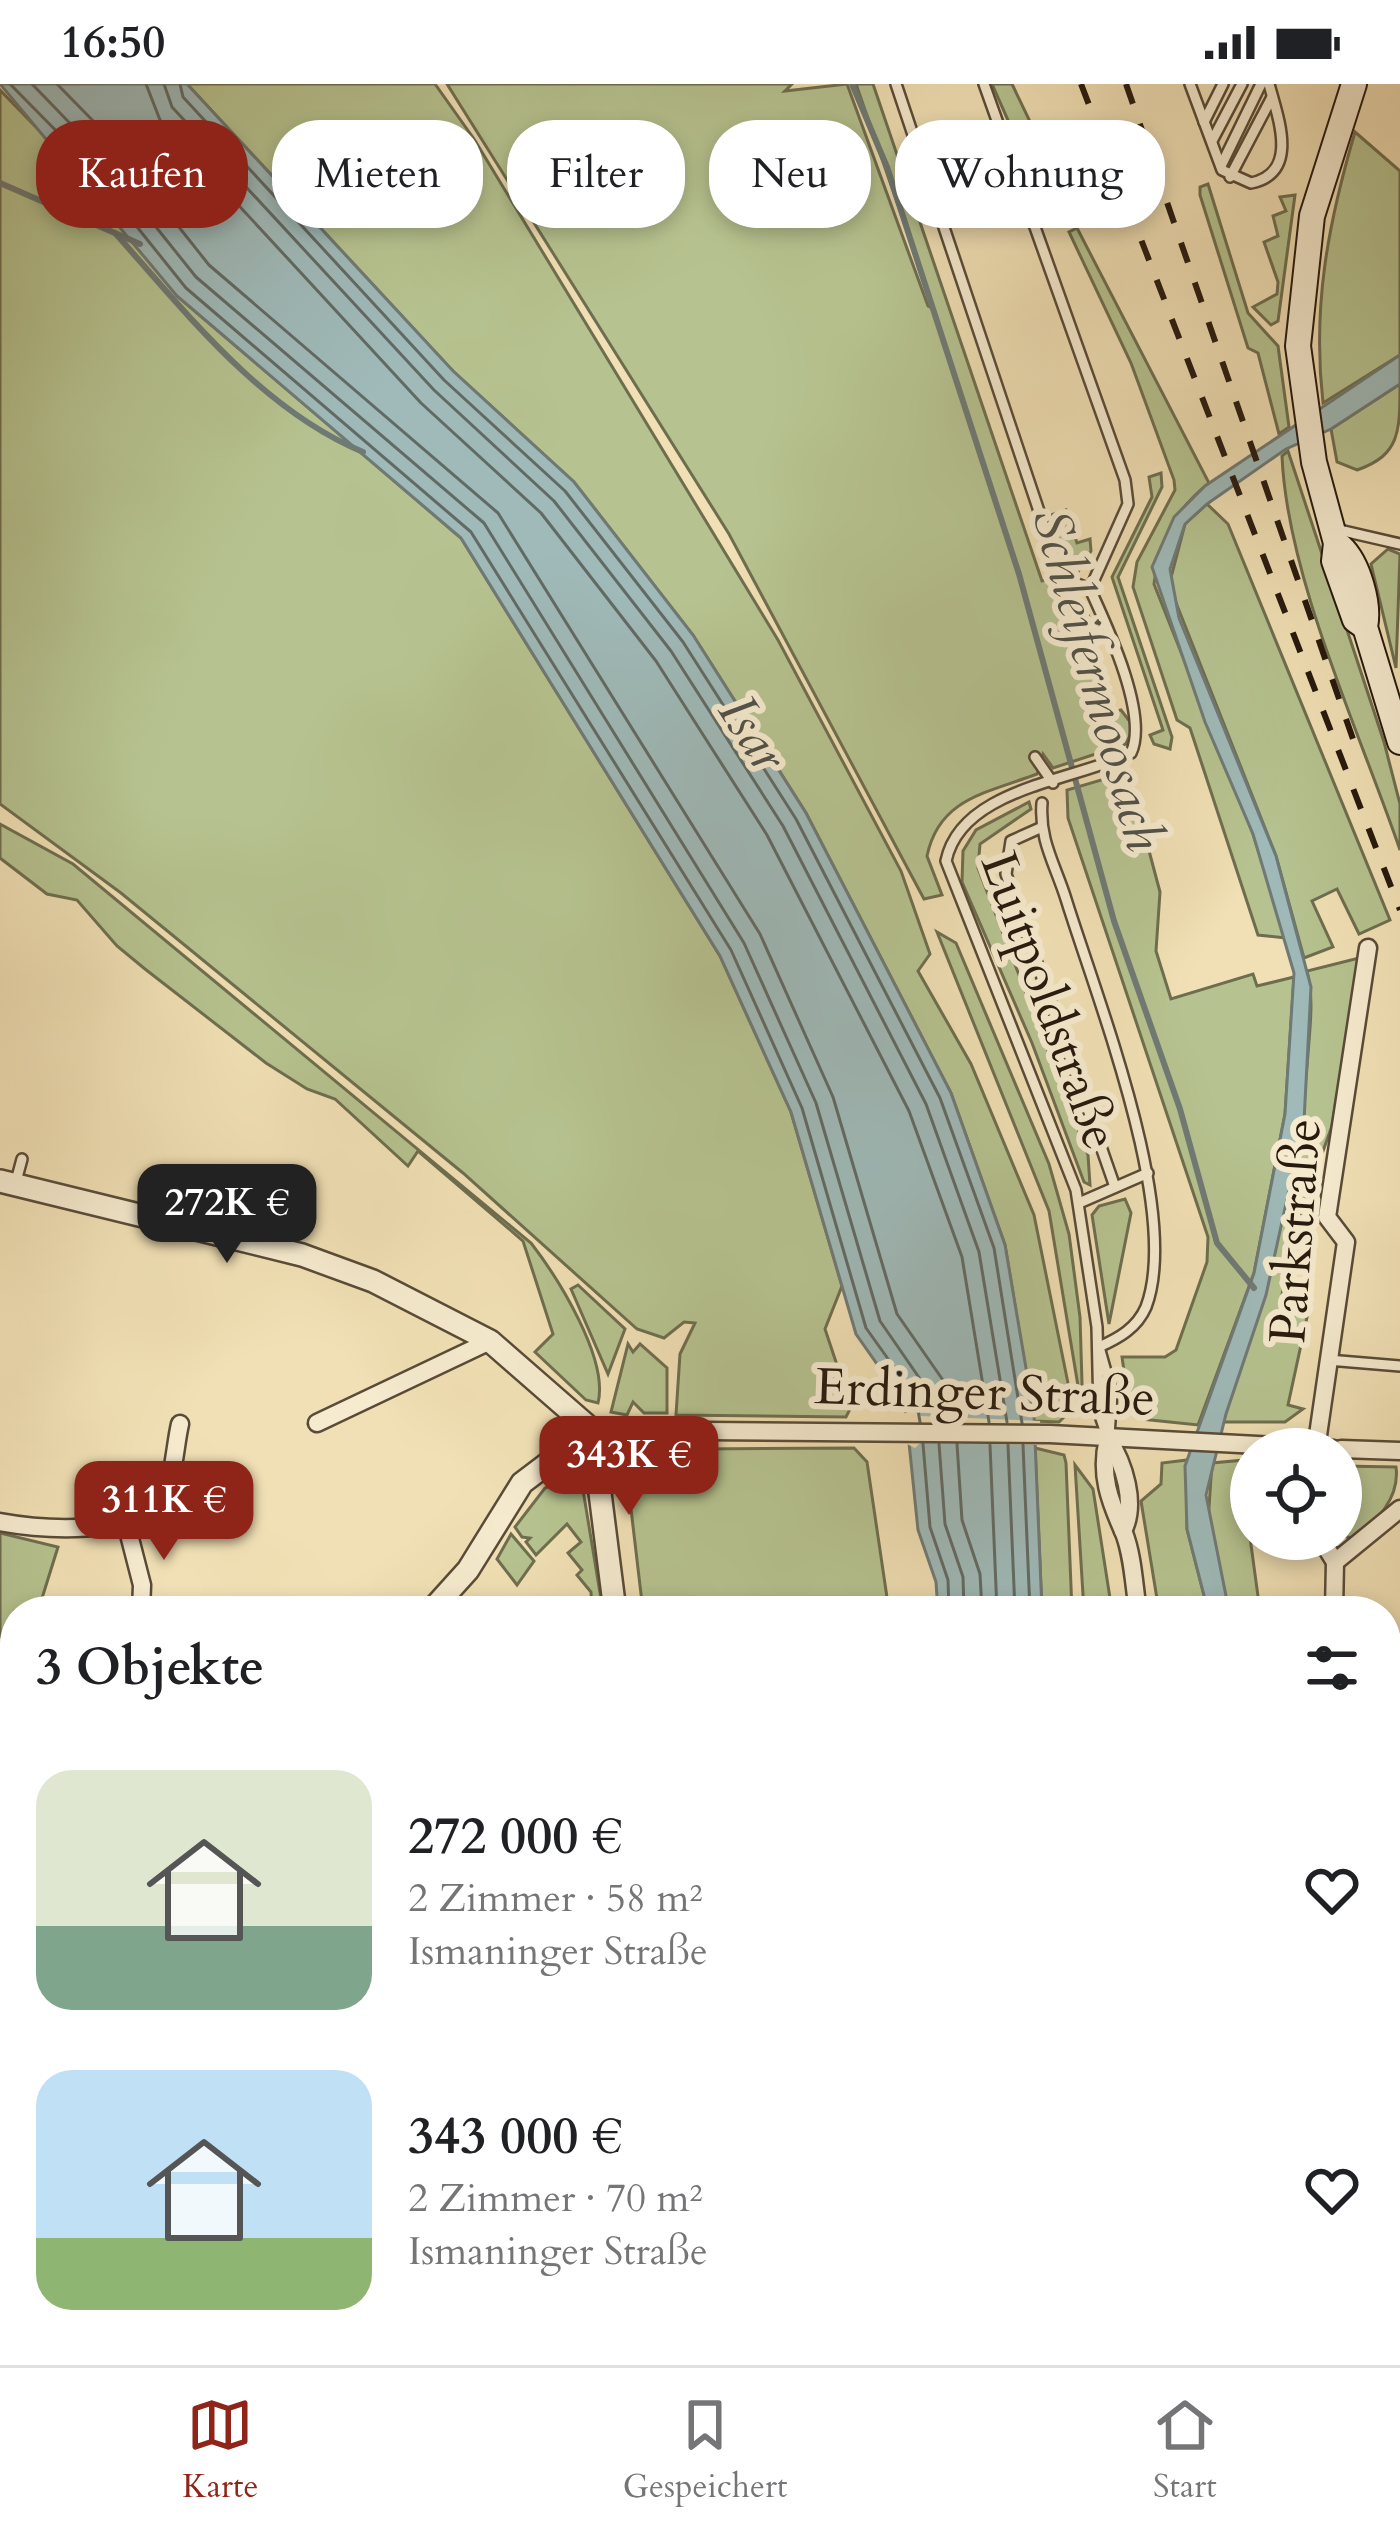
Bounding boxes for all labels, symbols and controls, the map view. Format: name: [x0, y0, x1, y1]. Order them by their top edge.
text: 16:50: [60, 12, 165, 73]
chip: Kaufen: [36, 120, 248, 228]
chip: Mieten: [272, 120, 483, 228]
chip: Filter: [507, 120, 685, 228]
chip: Neu: [709, 120, 871, 228]
chip: Wohnung: [895, 120, 1165, 228]
water label: Schleifermoosach: [1013, 500, 1180, 859]
water label: Isar: [700, 681, 804, 787]
street label: Luitpoldstraße: [963, 842, 1135, 1159]
street label: Parkstraße: [1253, 1116, 1339, 1346]
pin: 272K €: [129, 1164, 325, 1266]
text: 272K €: [164, 1176, 290, 1229]
street label: Erdinger Straße: [814, 1352, 1156, 1434]
pin: 343K €: [531, 1416, 727, 1518]
text: 343K €: [566, 1428, 692, 1481]
map controls: [1230, 1428, 1362, 1560]
button: locate: [1230, 1428, 1362, 1560]
pin: 311K €: [66, 1461, 262, 1563]
text: 311K €: [101, 1473, 227, 1526]
text: 3 Objekte: [36, 1633, 264, 1703]
icon: filters: [1299, 1635, 1365, 1701]
text: 272 000 €: [408, 1802, 622, 1872]
icon: home: [132, 1818, 276, 1962]
icon: heart: [1299, 1857, 1365, 1923]
text: 2 Zimmer · 58 m²: [408, 1872, 702, 1925]
text: Ismaninger Straße: [408, 1925, 708, 1978]
text: 343 000 €: [408, 2102, 622, 2172]
icon: home: [132, 2118, 276, 2262]
icon: heart: [1299, 2157, 1365, 2223]
text: 2 Zimmer · 70 m²: [408, 2172, 702, 2225]
text: Ismaninger Straße: [408, 2225, 708, 2278]
tab: Karte: [182, 2392, 258, 2509]
tab: Gespeichert: [623, 2392, 787, 2509]
tab: Start: [1152, 2392, 1218, 2509]

